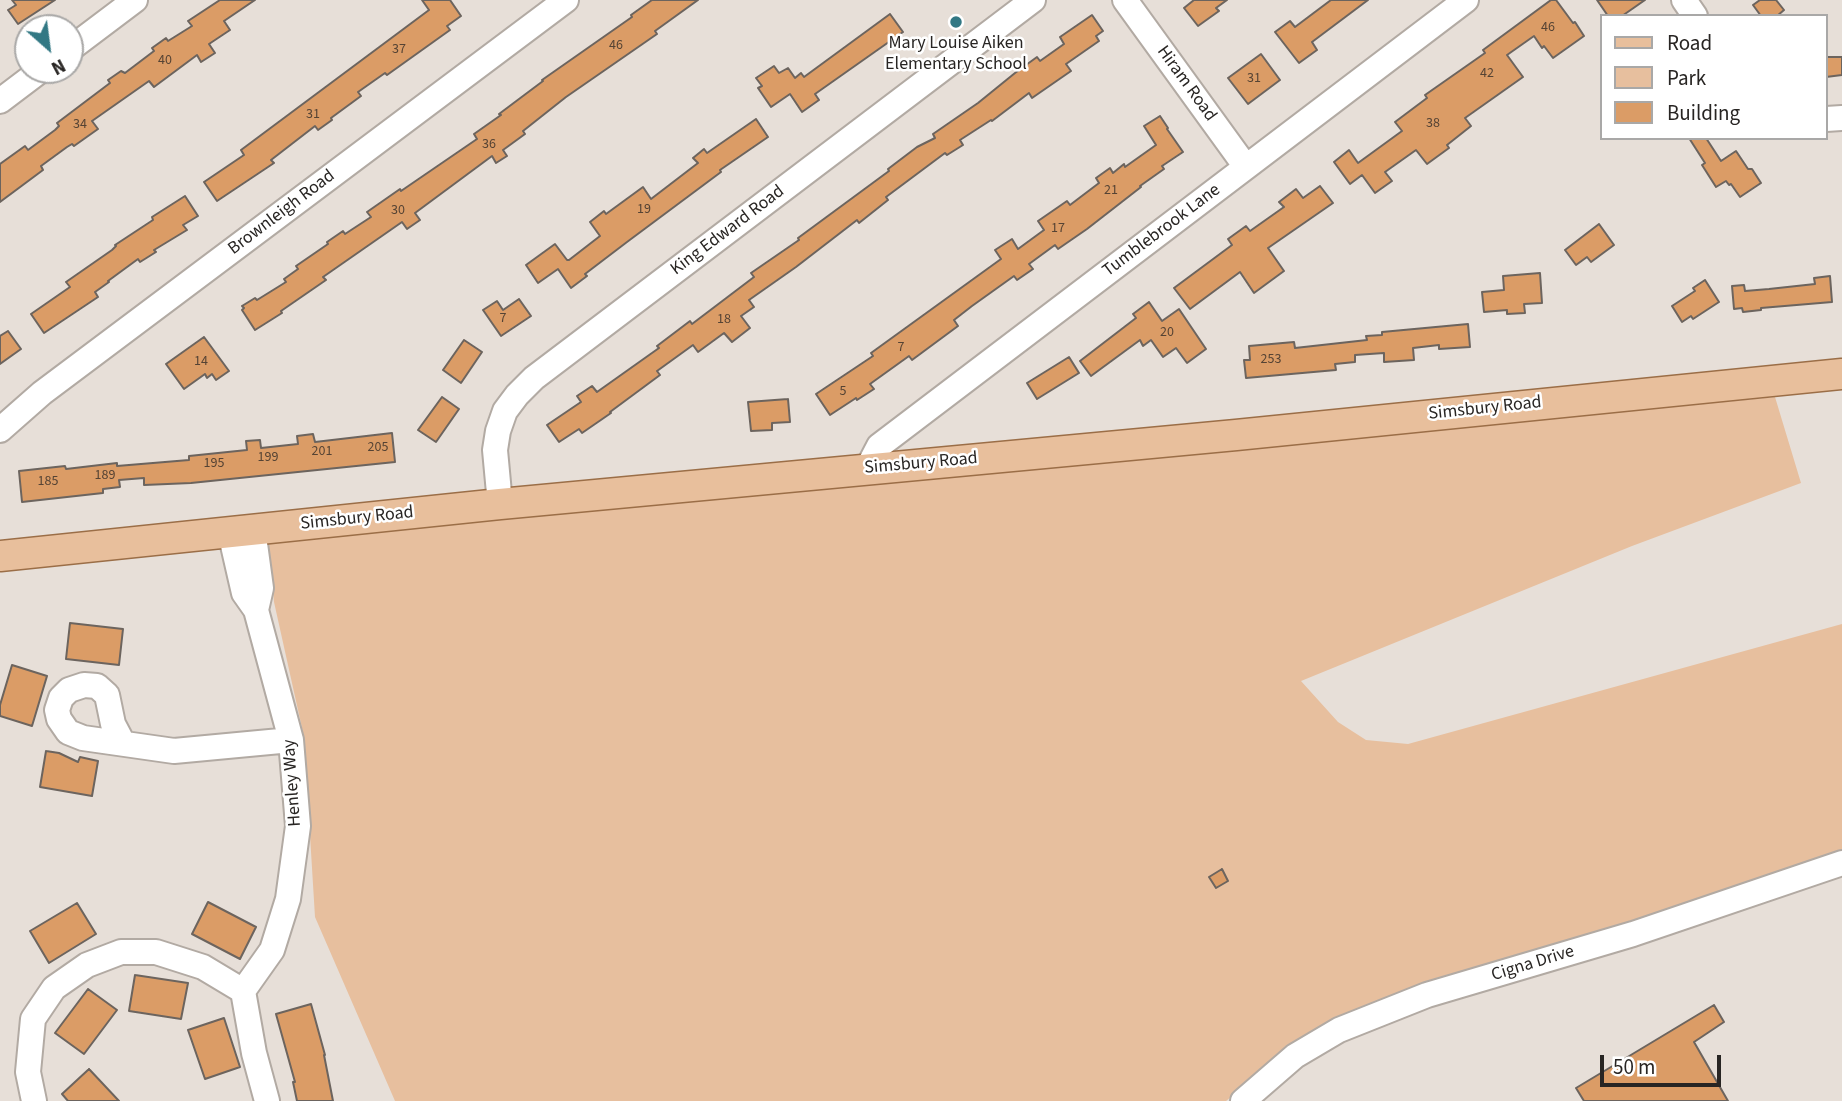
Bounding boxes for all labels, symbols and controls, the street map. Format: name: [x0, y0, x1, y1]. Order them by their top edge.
north arrow: [14, 14, 84, 84]
marker: Mary Louise Aiken Elementary School: [948, 14, 964, 30]
legend: [1601, 14, 1828, 140]
house number: 46: [1541, 20, 1555, 36]
text: Road: [1667, 28, 1712, 58]
place label: Mary Louise Aiken Elementary School: [885, 33, 1027, 76]
house number: 46: [609, 38, 623, 54]
house number: 37: [392, 42, 406, 58]
street label: Hiram Road: [1151, 42, 1221, 126]
text: N: [46, 51, 70, 81]
house number: 40: [158, 53, 172, 69]
text: Park: [1667, 63, 1706, 93]
house number: 42: [1480, 66, 1494, 82]
house number: 31: [1247, 71, 1261, 87]
text: Building: [1667, 98, 1740, 128]
house number: 31: [306, 107, 320, 123]
house number: 38: [1426, 116, 1440, 132]
house number: 34: [73, 117, 87, 133]
house number: 36: [482, 137, 496, 153]
street label: Brownleigh Road: [224, 166, 340, 260]
street label: Tumblebrook Lane: [1099, 180, 1225, 282]
street label: King Edward Road: [667, 181, 789, 281]
house number: 21: [1104, 183, 1118, 199]
house number: 19: [637, 202, 651, 218]
house number: 30: [391, 203, 405, 219]
house number: 17: [1051, 221, 1065, 237]
house number: 7: [500, 311, 506, 327]
house number: 18: [717, 312, 731, 328]
house number: 20: [1160, 325, 1174, 341]
house number: 7: [898, 340, 904, 356]
house number: 253: [1261, 352, 1281, 368]
house number: 14: [194, 354, 208, 370]
house number: 5: [840, 384, 846, 400]
street label: Simsbury Road: [1427, 392, 1543, 426]
house number: 205: [368, 440, 388, 456]
house number: 201: [312, 444, 332, 460]
street label: Simsbury Road: [863, 448, 979, 480]
house number: 199: [258, 450, 278, 466]
house number: 195: [204, 456, 224, 472]
house number: 189: [95, 468, 115, 484]
house number: 185: [38, 474, 58, 490]
street label: Simsbury Road: [299, 502, 415, 536]
street label: Henley Way: [279, 739, 307, 827]
street label: Cigna Drive: [1489, 941, 1577, 987]
scale bar: [1604, 1042, 1725, 1086]
text: 50 m: [1613, 1052, 1655, 1082]

